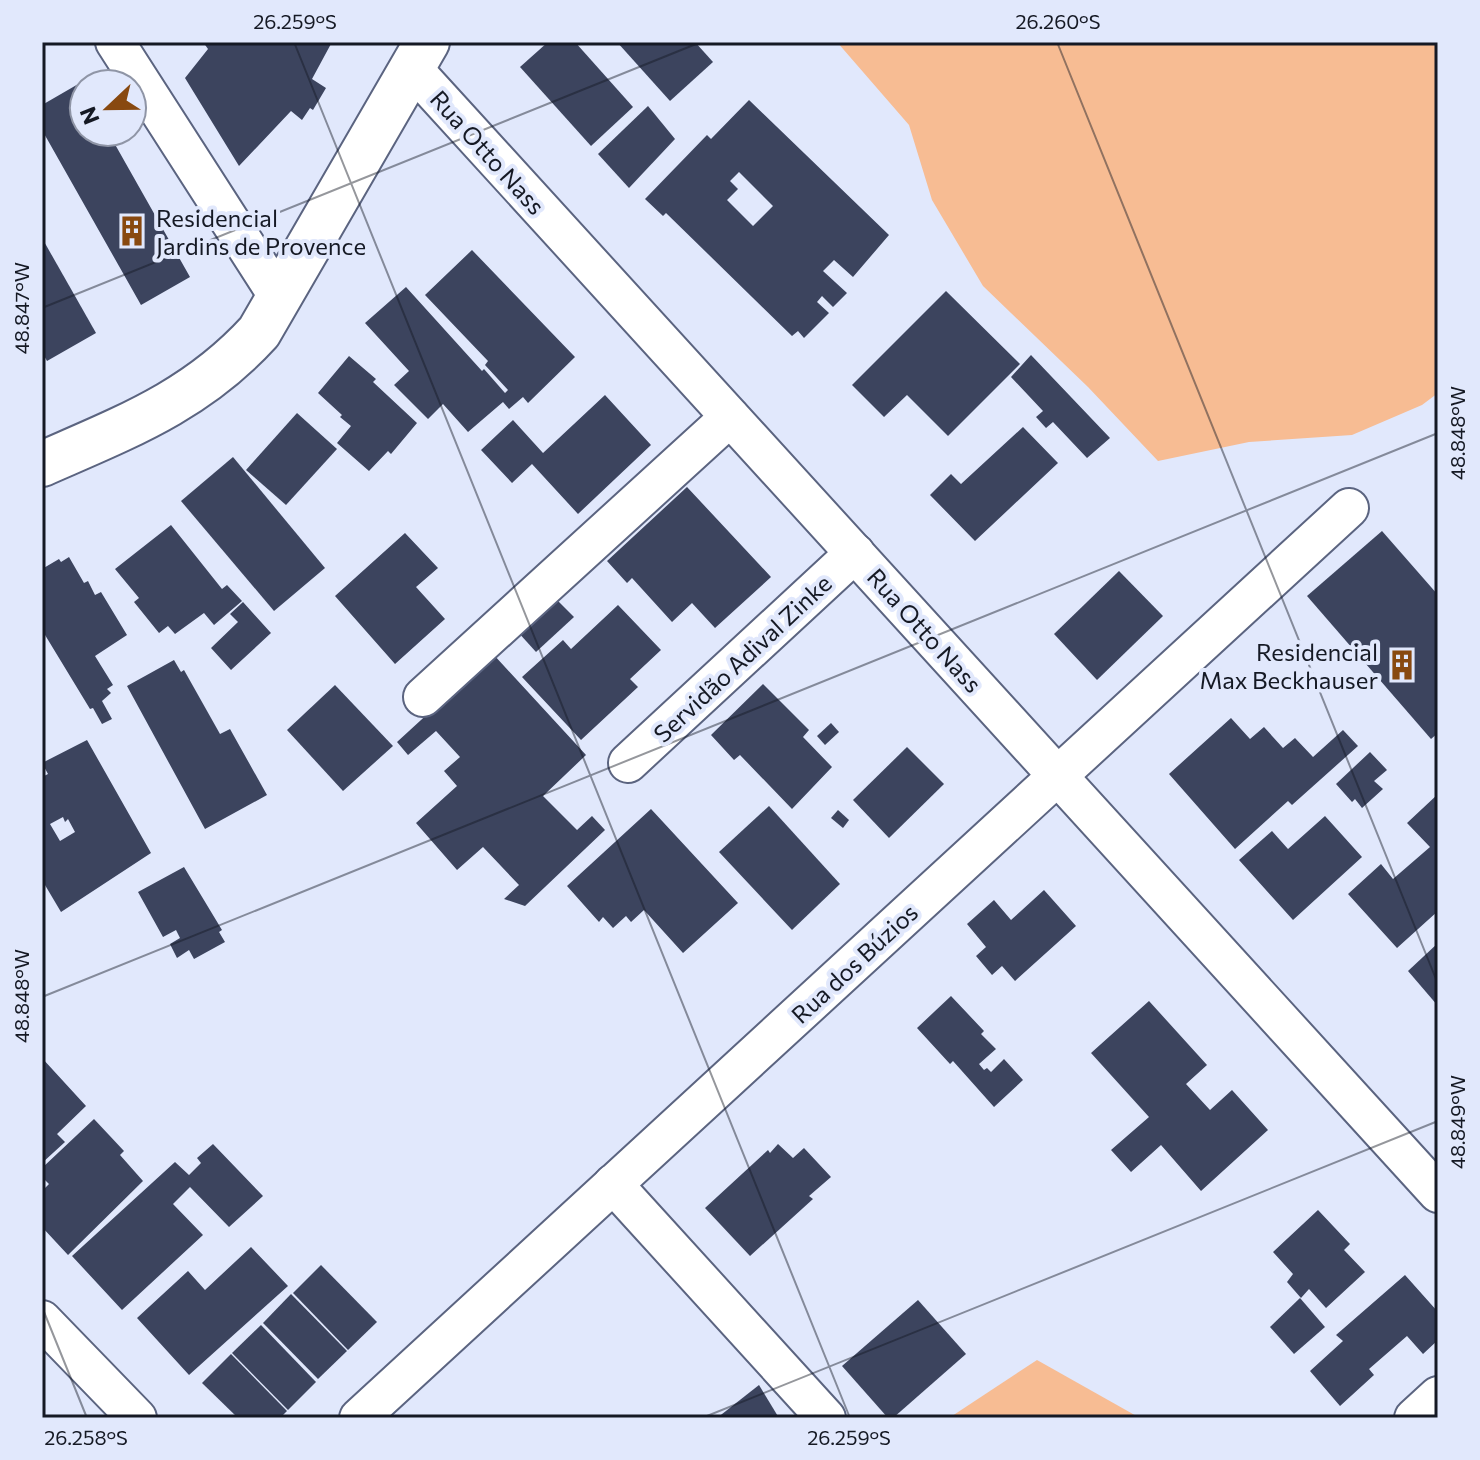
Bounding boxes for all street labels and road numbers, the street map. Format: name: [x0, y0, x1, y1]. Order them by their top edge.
street label: Rua Otto Nass: [425, 84, 551, 220]
street label: Rua Otto Nass: [862, 562, 988, 698]
street label: Servidão Adival Zinke: [647, 568, 837, 748]
street label: Rua dos Búzios: [785, 897, 923, 1029]

